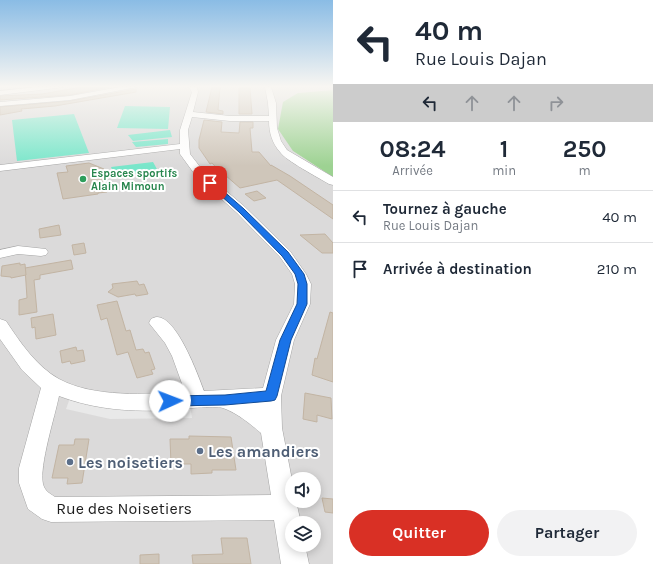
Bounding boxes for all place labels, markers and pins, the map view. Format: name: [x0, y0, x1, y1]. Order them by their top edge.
pin: [193, 166, 227, 200]
place label: Espaces sportifs Alain Mimoun: [91, 167, 178, 193]
marker: Espaces sportifs Alain Mimoun: [78, 174, 88, 184]
place label: Les amandiers: [208, 442, 319, 461]
marker: Les amandiers: [195, 446, 205, 456]
place label: Les noisetiers: [78, 453, 183, 472]
marker: Les noisetiers: [65, 457, 75, 467]

